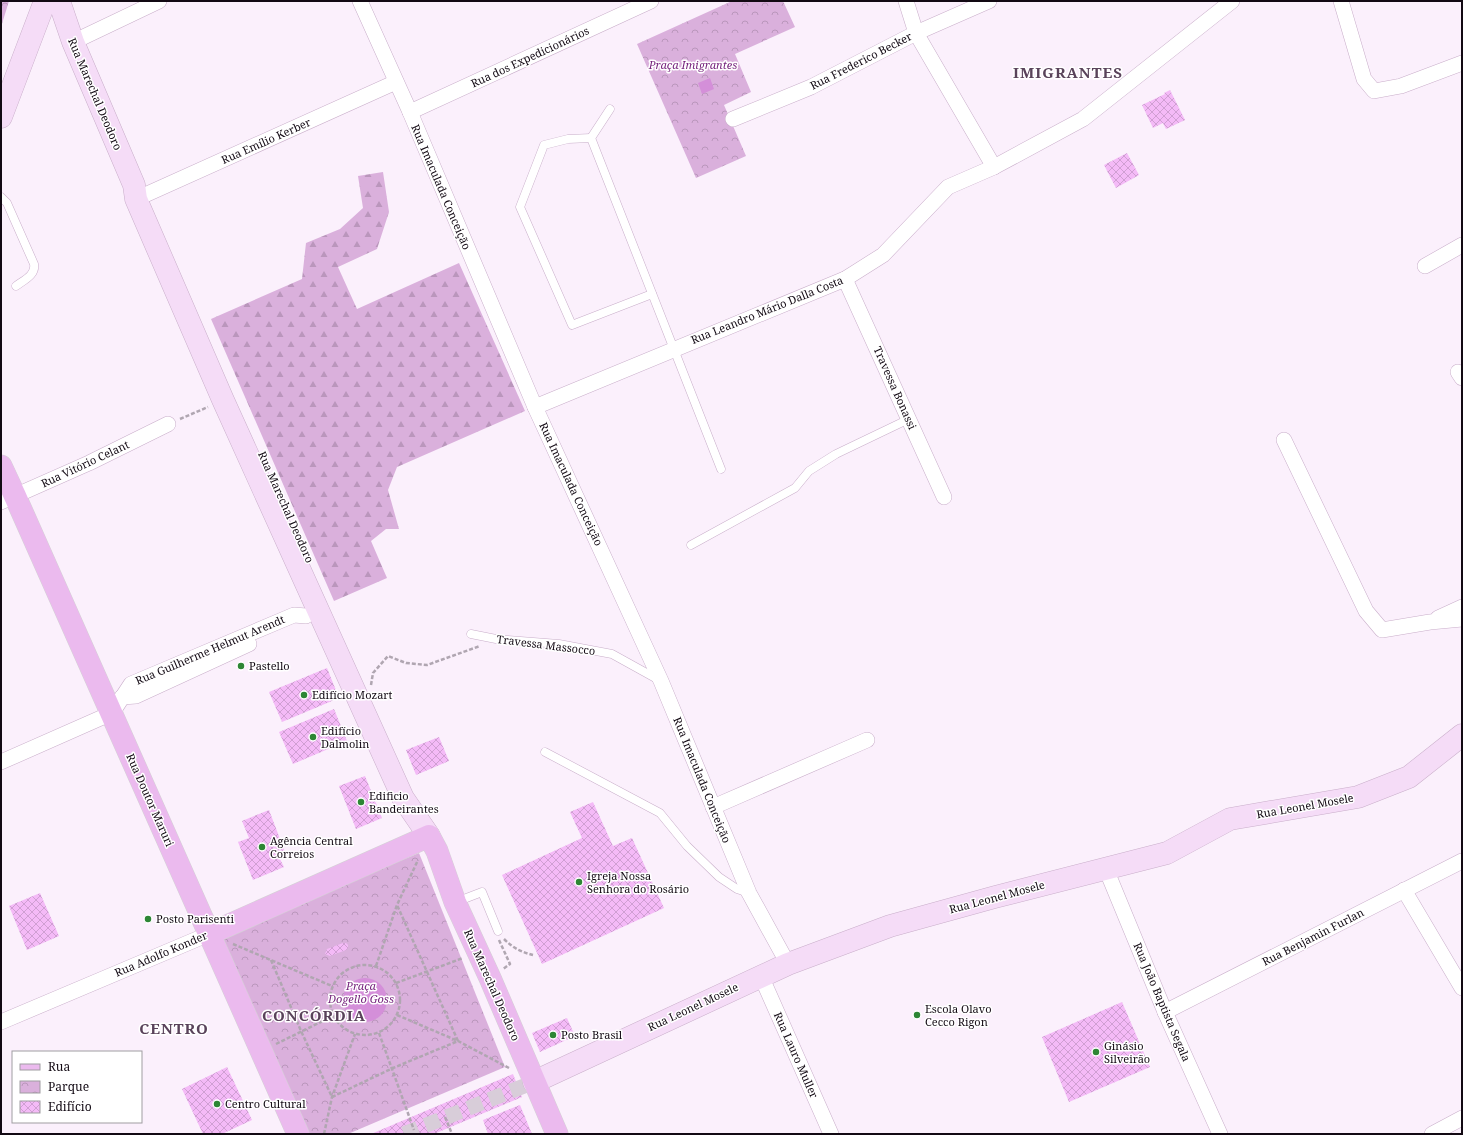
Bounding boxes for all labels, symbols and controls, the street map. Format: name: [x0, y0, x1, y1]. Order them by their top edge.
street label: Rua dos Expedicionários: [468, 23, 591, 91]
street label: Rua Frederico Becker: [807, 28, 915, 93]
street label: Rua Marechal Deodoro: [65, 35, 126, 152]
park label: Praça Imigrantes: [648, 57, 737, 72]
district label: IMIGRANTES: [1013, 62, 1123, 82]
street label: Rua Emílio Kerber: [219, 114, 314, 167]
street label: Rua Imaculada Conceição: [408, 122, 475, 252]
street label: Rua Leandro Mário Dalla Costa: [688, 272, 845, 347]
street label: Travessa Bonassi: [870, 344, 921, 432]
street label: Rua Imaculada Conceição: [536, 420, 607, 548]
street label: Rua Vitório Celant: [38, 437, 131, 491]
street label: Rua Marechal Deodoro: [255, 449, 318, 565]
street label: Rua Guilherme Helmut Arendt: [133, 611, 287, 688]
street label: Travessa Massocco: [496, 631, 596, 658]
place label: Pastello: [249, 658, 290, 673]
marker: Pastello: [236, 661, 246, 671]
place label: Edifício Mozart: [312, 687, 393, 702]
marker: Edifício Mozart: [299, 690, 309, 700]
street label: Rua Imaculada Conceição: [670, 715, 735, 845]
place label: Edifício Dalmolin: [321, 723, 369, 751]
marker: Edifício Dalmolin: [308, 732, 318, 742]
street label: Rua Doutor Maruri: [123, 751, 178, 849]
place label: Edificio Bandeirantes: [369, 788, 439, 816]
street label: Rua Leonel Mosele: [1255, 790, 1355, 821]
marker: Edificio Bandeirantes: [356, 797, 366, 807]
place label: Agência Central Correios: [270, 833, 353, 861]
marker: Agência Central Correios: [257, 842, 267, 852]
place label: Igreja Nossa Senhora do Rosário: [587, 868, 689, 896]
marker: Igreja Nossa Senhora do Rosário: [574, 877, 584, 887]
street label: Rua Leonel Mosele: [947, 877, 1046, 916]
street label: Rua Benjamin Furlan: [1259, 904, 1366, 969]
place label: Posto Parisenti: [156, 911, 234, 926]
marker: Posto Parisenti: [143, 914, 153, 924]
street label: Rua Adolfo Konder: [112, 927, 210, 980]
street label: Rua Marechal Deodoro: [461, 927, 524, 1043]
street label: Rua João Baptista Segala: [1131, 940, 1194, 1064]
park label: Praça Dogello Goss: [327, 978, 394, 1006]
street label: Rua Leonel Mosele: [645, 979, 741, 1034]
place label: Escola Olavo Cecco Rigon: [925, 1001, 992, 1029]
district label: CONCÓRDIA: [262, 1005, 366, 1025]
street label: Rua Lauro Muller: [771, 1009, 823, 1101]
marker: Escola Olavo Cecco Rigon: [912, 1010, 922, 1020]
district label: CENTRO: [139, 1018, 209, 1038]
place label: Posto Brasil: [561, 1027, 623, 1042]
marker: Posto Brasil: [548, 1030, 558, 1040]
place label: Ginásio Silveirão: [1104, 1038, 1150, 1066]
marker: Ginásio Silveirão: [1091, 1047, 1101, 1057]
legend: [12, 1051, 142, 1123]
text: Rua: [48, 1058, 70, 1075]
text: Parque: [48, 1078, 89, 1095]
place label: Centro Cultural: [225, 1096, 306, 1111]
text: Edifício: [48, 1098, 92, 1115]
marker: Centro Cultural: [212, 1099, 222, 1109]

